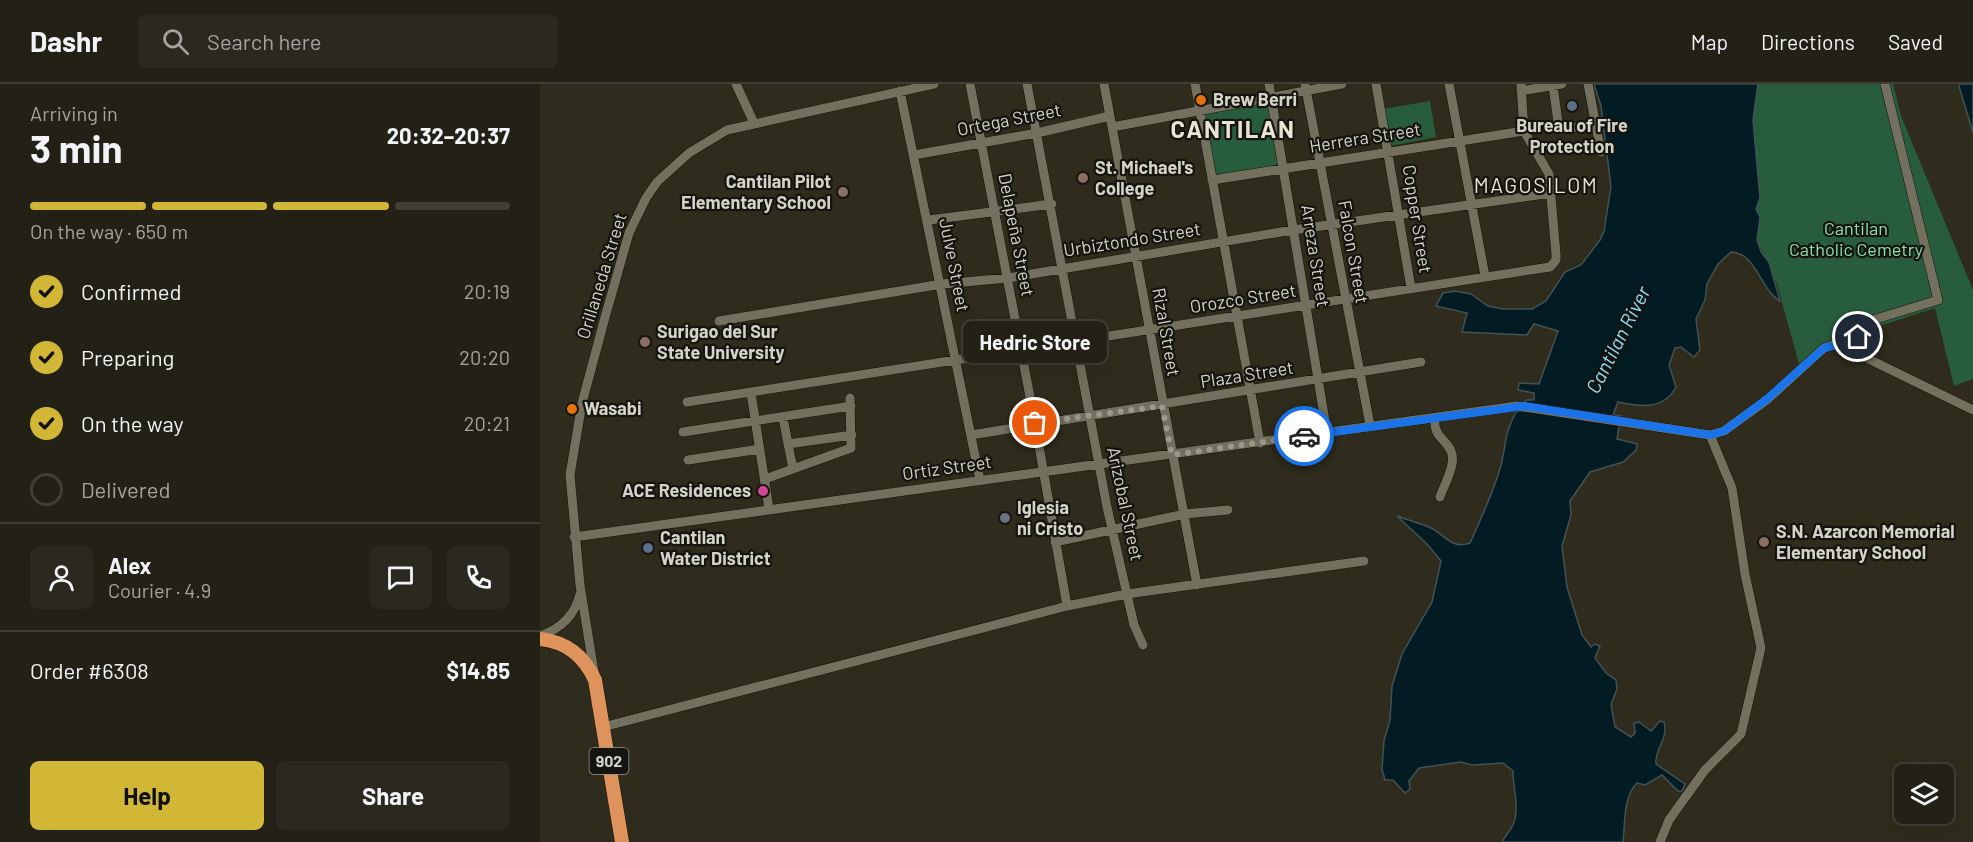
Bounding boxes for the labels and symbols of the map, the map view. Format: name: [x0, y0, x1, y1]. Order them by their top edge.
place label: Brew Berri: [1213, 88, 1297, 110]
marker: Brew Berri: [1194, 93, 1208, 107]
street label: Ortega Street: [955, 98, 1063, 140]
marker: Bureau of Fire Protection: [1565, 99, 1579, 113]
district label: CANTILAN: [1171, 114, 1295, 143]
place label: Bureau of Fire Protection: [1516, 114, 1628, 157]
street label: Herrera Street: [1308, 117, 1422, 157]
place label: St. Michael's College: [1095, 156, 1193, 199]
street label: Copper Street: [1399, 163, 1437, 275]
place label: Cantilan Pilot Elementary School: [681, 170, 831, 213]
street label: Delapeña Street: [994, 171, 1040, 298]
marker: St. Michael's College: [1076, 171, 1090, 185]
district label: MAGOSILOM: [1474, 172, 1598, 197]
marker: Cantilan Pilot Elementary School: [836, 185, 850, 199]
street label: Falcon Street: [1334, 198, 1374, 305]
street label: Arreza Street: [1297, 203, 1335, 309]
street label: Orillaneda Street: [571, 210, 631, 341]
street label: Julve Street: [935, 216, 975, 313]
street label: Urbiztondo Street: [1062, 217, 1202, 261]
park label: Cantilan Catholic Cemetry: [1789, 217, 1923, 260]
street label: Orozco Street: [1188, 279, 1298, 317]
water label: Cantilan River: [1580, 281, 1655, 397]
street label: Rizal Street: [1148, 286, 1186, 378]
pin: [1832, 311, 1883, 362]
place label: Surigao del Sur State University: [657, 320, 785, 363]
callout: Hedric Store: [963, 321, 1107, 363]
marker: Surigao del Sur State University: [638, 335, 652, 349]
street label: Plaza Street: [1199, 356, 1295, 392]
place label: Wasabi: [584, 397, 642, 419]
pin: [1009, 397, 1060, 448]
marker: Wasabi: [565, 402, 579, 416]
courier: [1274, 406, 1334, 466]
street label: Arizobal Street: [1103, 445, 1149, 563]
street label: Ortiz Street: [901, 450, 993, 484]
place label: ACE Residences: [622, 479, 751, 501]
marker: ACE Residences: [756, 484, 770, 498]
place label: Iglesia ni Cristo: [1017, 496, 1083, 539]
marker: Iglesia ni Cristo: [998, 511, 1012, 525]
place label: S.N. Azarcon Memorial Elementary School: [1776, 520, 1955, 563]
place label: Cantilan Water District: [660, 526, 771, 569]
marker: S.N. Azarcon Memorial Elementary School: [1757, 535, 1771, 549]
marker: Cantilan Water District: [641, 541, 655, 555]
road number: 902: [590, 748, 628, 774]

